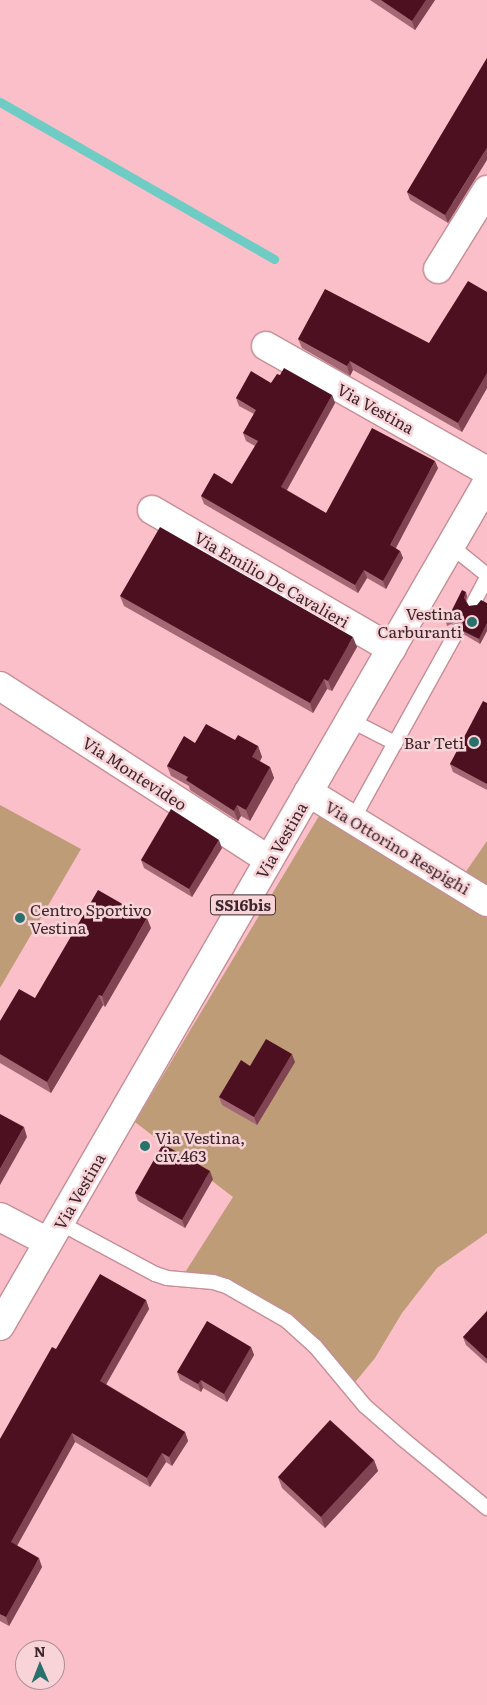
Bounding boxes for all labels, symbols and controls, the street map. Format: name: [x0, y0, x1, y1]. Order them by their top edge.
street label: Via Vestina: [334, 379, 418, 437]
street label: Via Emilio De Cavalieri: [191, 527, 353, 631]
place label: Vestina Carburanti: [378, 603, 462, 641]
marker: Vestina Carburanti: [466, 616, 478, 628]
street label: Via Montevideo: [79, 732, 191, 814]
place label: Bar Teti: [404, 732, 464, 752]
marker: Bar Teti: [468, 736, 480, 748]
street label: Via Ottorino Respighi: [322, 796, 474, 898]
street label: Via Vestina: [251, 798, 311, 882]
road number: SS16bis: [209, 892, 277, 918]
place label: Centro Sportivo Vestina: [30, 899, 152, 937]
marker: Centro Sportivo Vestina: [14, 912, 26, 924]
place label: Via Vestina, civ.463: [155, 1127, 245, 1165]
marker: Via Vestina, civ.463: [139, 1140, 151, 1152]
street label: Via Vestina: [49, 1149, 109, 1233]
north arrow: [15, 1640, 65, 1690]
text: N: [34, 1641, 46, 1661]

